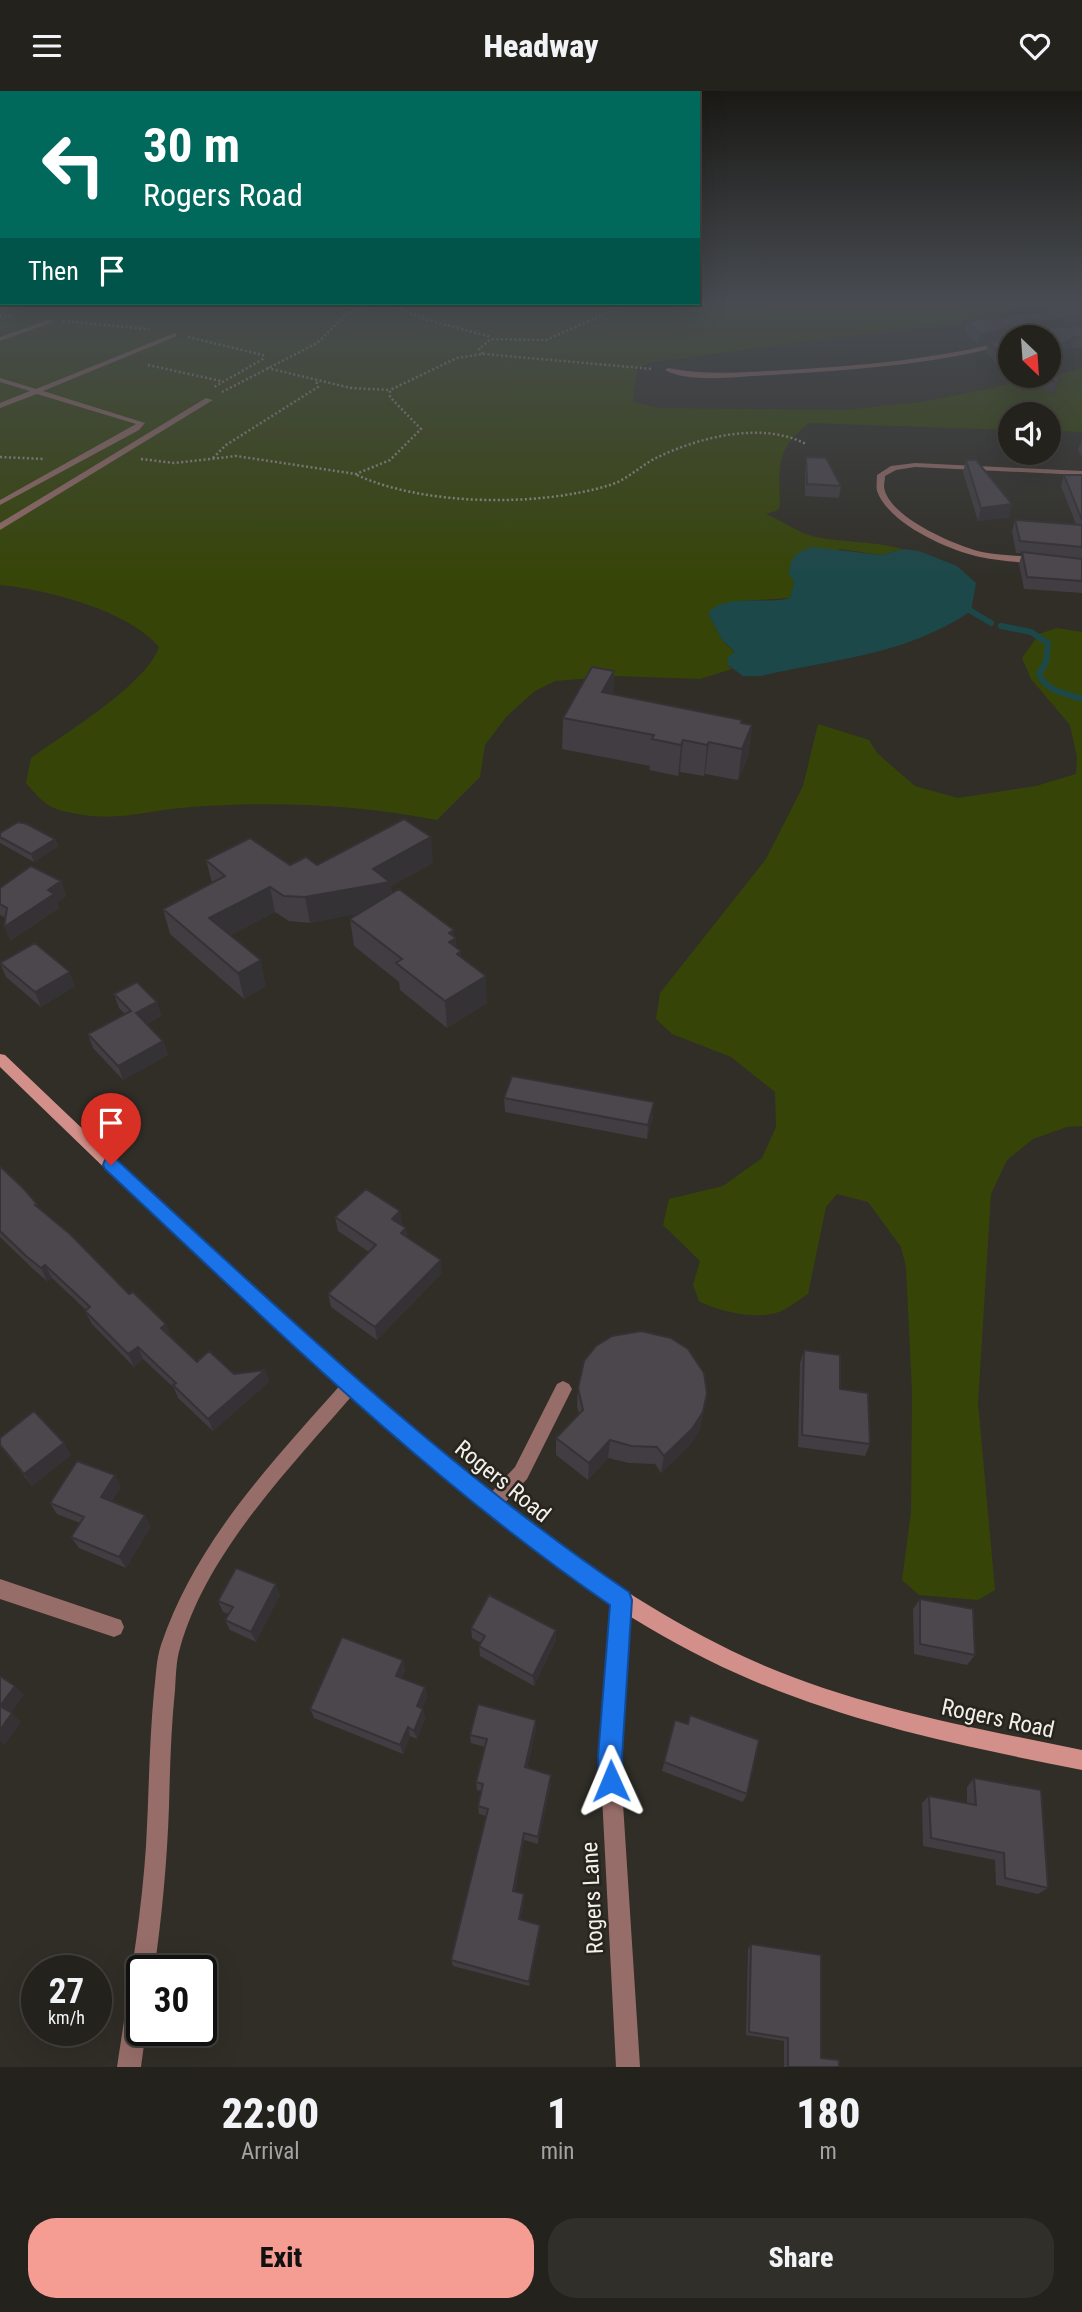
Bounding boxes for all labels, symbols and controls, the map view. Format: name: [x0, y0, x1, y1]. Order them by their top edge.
icon: menu: [28, 27, 66, 65]
text: Headway: [483, 27, 599, 65]
icon: heart: [1016, 27, 1054, 65]
text: 30 m: [143, 117, 240, 174]
icon: left: [28, 119, 119, 210]
text: Rogers Road: [143, 176, 303, 214]
icon: arrive: [93, 252, 131, 290]
text: Then: [28, 256, 79, 286]
north arrow: [998, 325, 1060, 389]
map controls: [998, 325, 1061, 465]
button: sound: [998, 402, 1061, 465]
pin: [81, 1093, 141, 1165]
icon: arrive: [92, 1104, 130, 1142]
street label: Rogers Road: [450, 1435, 556, 1528]
street label: Rogers Road: [939, 1693, 1057, 1744]
position arrow: [574, 1744, 648, 1818]
street label: Rogers Lane: [576, 1841, 609, 1955]
speed limit sign: 30: [126, 1955, 217, 2046]
text: 27: [49, 1971, 84, 2012]
text: km/h: [48, 2007, 85, 2028]
text: 22:00: [222, 2089, 319, 2138]
text: 1: [547, 2089, 568, 2138]
text: 180: [796, 2089, 860, 2138]
text: Arrival: [241, 2138, 300, 2165]
text: min: [541, 2138, 574, 2165]
text: m: [820, 2138, 837, 2165]
button: Exit: [28, 2218, 534, 2298]
button: Share: [548, 2218, 1054, 2298]

